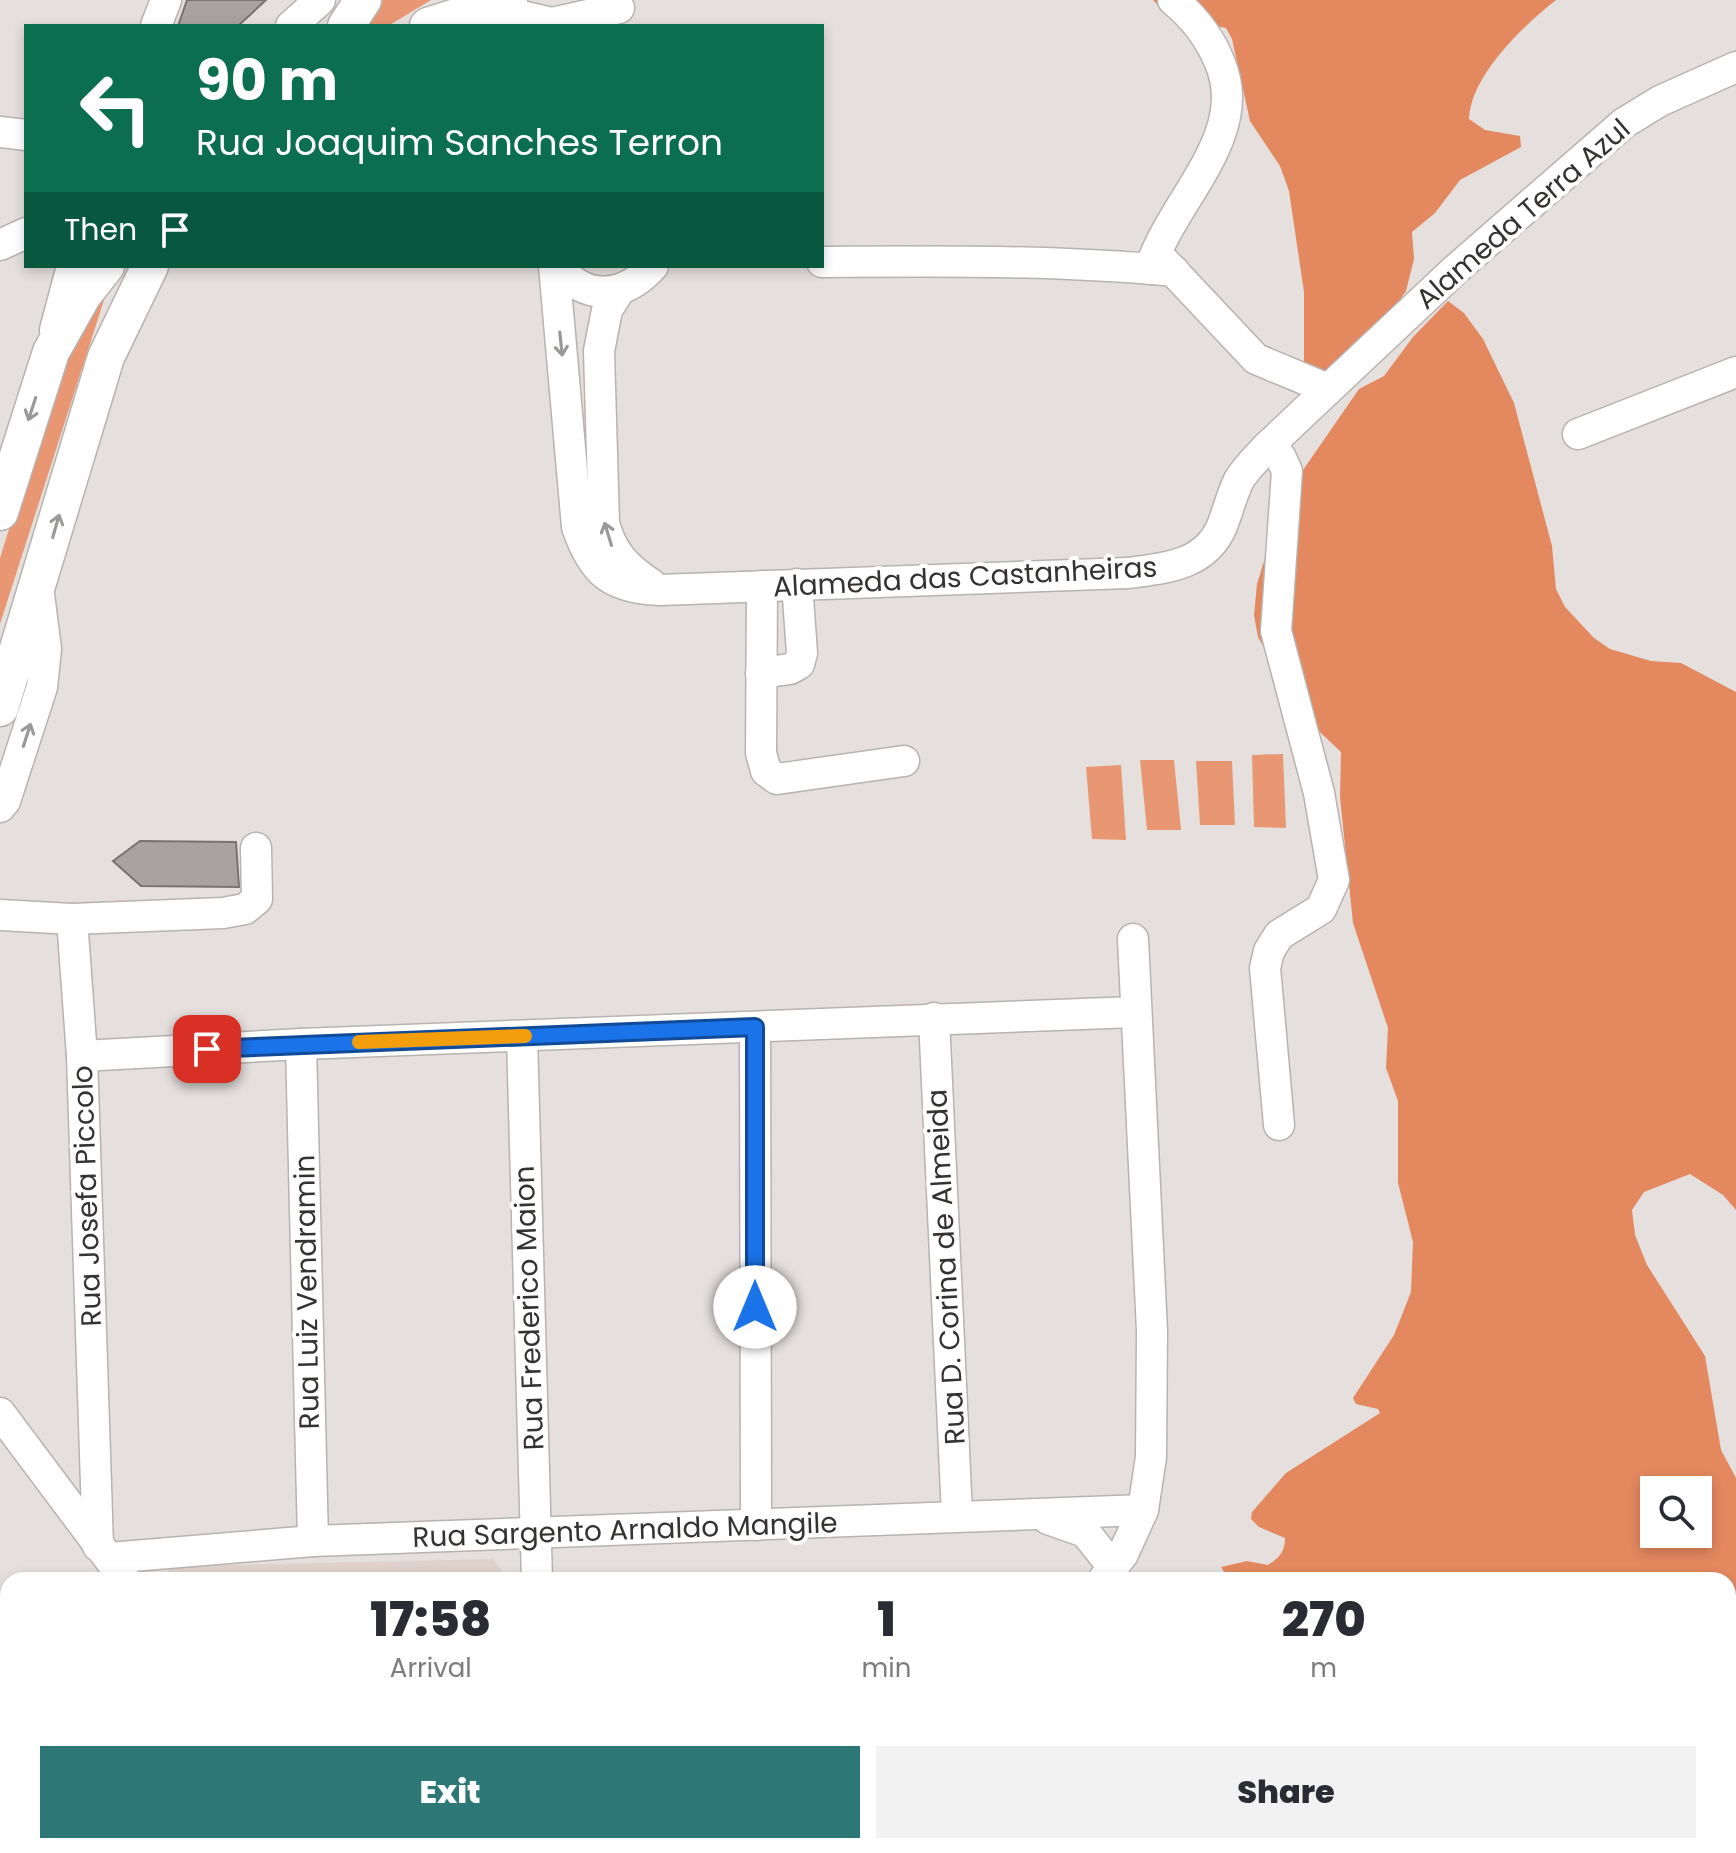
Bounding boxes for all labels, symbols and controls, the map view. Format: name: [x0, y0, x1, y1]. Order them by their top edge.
text: 90 m: [196, 41, 338, 120]
icon: left: [64, 56, 168, 160]
street label: Alameda Terra Azul: [1407, 110, 1639, 318]
text: Rua Joaquim Sanches Terron: [196, 117, 723, 168]
text: Then: [64, 208, 137, 251]
icon: arrive: [153, 208, 197, 252]
one-way arrow: [554, 330, 569, 356]
one-way arrow: [24, 396, 38, 421]
one-way arrow: [49, 514, 64, 540]
one-way arrow: [600, 522, 615, 548]
street label: Alameda das Castanheiras: [772, 547, 1158, 607]
one-way arrow: [20, 722, 35, 747]
pin: [173, 1015, 241, 1083]
icon: arrive: [185, 1027, 229, 1071]
street label: Rua Josefa Piccolo: [63, 1065, 111, 1327]
street label: Rua D. Corina de Almeida: [917, 1088, 975, 1446]
street label: Rua Luiz Vendramin: [285, 1154, 329, 1430]
street label: Rua Frederico Maion: [505, 1165, 553, 1451]
position arrow: [713, 1265, 797, 1349]
map controls: [1640, 1476, 1712, 1548]
button: search: [1640, 1476, 1712, 1548]
street label: Rua Sargento Arnaldo Mangile: [412, 1503, 838, 1557]
text: 17:58: [370, 1586, 491, 1653]
text: 1: [877, 1586, 896, 1653]
text: 270: [1282, 1586, 1366, 1653]
text: Arrival: [390, 1650, 472, 1686]
text: min: [862, 1650, 911, 1686]
text: m: [1310, 1650, 1337, 1686]
button: Exit: [40, 1746, 860, 1838]
button: Share: [876, 1746, 1696, 1838]

